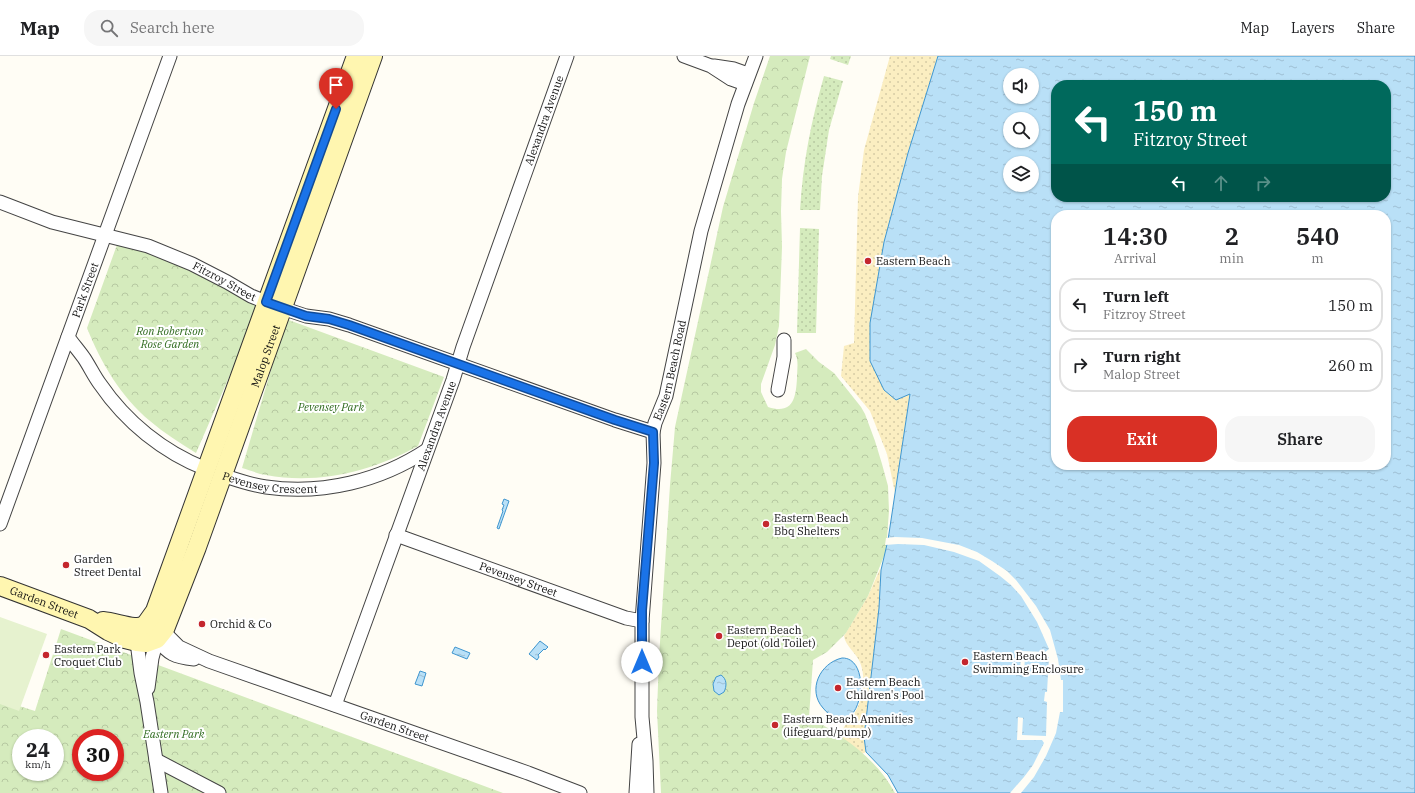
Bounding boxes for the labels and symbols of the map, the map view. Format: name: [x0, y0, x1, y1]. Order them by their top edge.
pin: [319, 68, 353, 109]
street label: Alexandra Avenue: [522, 73, 567, 167]
place label: Eastern Beach: [876, 254, 951, 268]
marker: Eastern Beach: [863, 256, 873, 266]
street label: Fitzroy Street: [190, 259, 258, 304]
street label: Park Street: [69, 260, 101, 319]
street label: Eastern Beach Road: [650, 318, 689, 423]
street label: Malop Street: [248, 323, 283, 389]
park label: Ron Robertson Rose Garden: [135, 324, 205, 351]
street label: Alexandra Avenue: [414, 379, 459, 473]
park label: Pevensey Park: [297, 400, 364, 414]
street label: Pevensey Crescent: [221, 469, 318, 496]
place label: Eastern Beach Bbq Shelters: [774, 511, 849, 538]
marker: Eastern Beach Bbq Shelters: [761, 519, 771, 529]
place label: Garden Street Dental: [74, 552, 141, 579]
street label: Pevensey Street: [477, 559, 559, 600]
marker: Garden Street Dental: [61, 560, 71, 570]
street label: Garden Street: [8, 583, 80, 621]
place label: Orchid & Co: [210, 617, 272, 631]
marker: Orchid & Co: [197, 619, 207, 629]
place label: Eastern Beach Depot (old Toilet): [727, 623, 816, 650]
marker: Eastern Beach Depot (old Toilet): [714, 631, 724, 641]
position arrow: [621, 641, 663, 683]
place label: Eastern Park Croquet Club: [54, 642, 122, 669]
place label: Eastern Beach Swimming Enclosure: [973, 649, 1084, 676]
marker: Eastern Park Croquet Club: [41, 650, 51, 660]
marker: Eastern Beach Swimming Enclosure: [960, 657, 970, 667]
place label: Eastern Beach Children's Pool: [846, 675, 924, 702]
marker: Eastern Beach Children's Pool: [833, 683, 843, 693]
street label: Garden Street: [358, 708, 431, 745]
place label: Eastern Beach Amenities (lifeguard/pump): [783, 712, 913, 739]
marker: Eastern Beach Amenities (lifeguard/pump): [770, 720, 780, 730]
park label: Eastern Park: [142, 727, 205, 741]
speed limit sign: 30: [72, 729, 124, 781]

